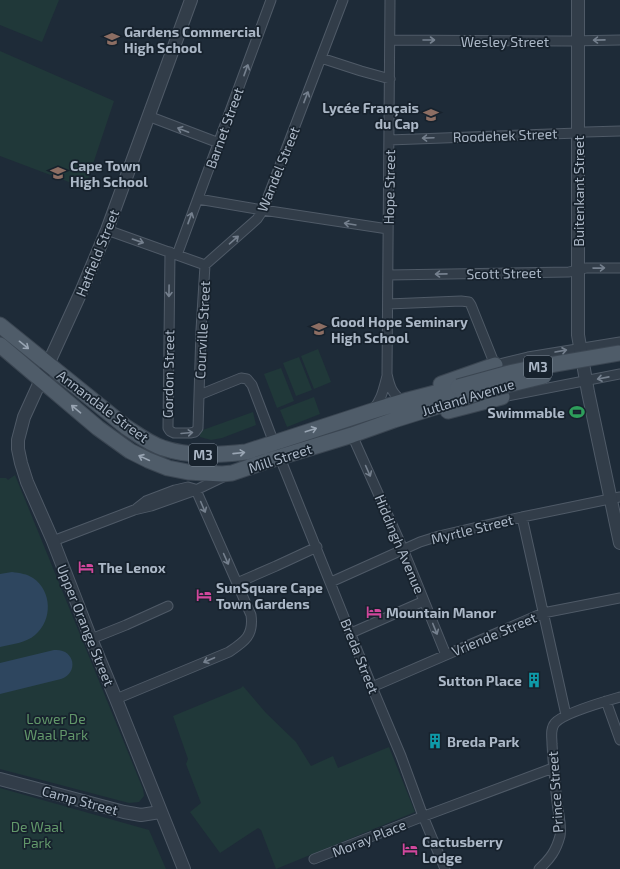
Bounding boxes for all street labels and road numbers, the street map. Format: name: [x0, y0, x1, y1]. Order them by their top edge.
street label: Wesley Street: [461, 33, 549, 50]
street label: Barnet Street: [201, 85, 247, 171]
street label: Wandel Street: [253, 124, 303, 214]
street label: Roodehek Street: [452, 125, 558, 145]
street label: Buitenkant Street: [570, 135, 587, 247]
street label: Hope Street: [380, 149, 398, 225]
street label: Hatfield Street: [72, 207, 122, 299]
street label: Scott Street: [466, 264, 542, 282]
street label: Courville Street: [191, 280, 213, 380]
street label: Gordon Street: [159, 330, 177, 418]
road number: M3: [524, 356, 552, 378]
street label: Annandale Street: [54, 366, 152, 446]
street label: Jutland Avenue: [420, 375, 516, 419]
street label: Mill Street: [246, 440, 314, 476]
road number: M3: [189, 444, 217, 466]
street label: Hiddingh Avenue: [371, 492, 429, 596]
street label: Myrtle Street: [429, 511, 515, 547]
street label: Upper Orange Street: [54, 562, 118, 688]
street label: Vriende Street: [449, 609, 539, 659]
street label: Breda Street: [337, 616, 383, 696]
street label: Prince Street: [544, 751, 566, 833]
street label: Camp Street: [40, 782, 120, 818]
street label: Moray Place: [330, 815, 408, 861]

